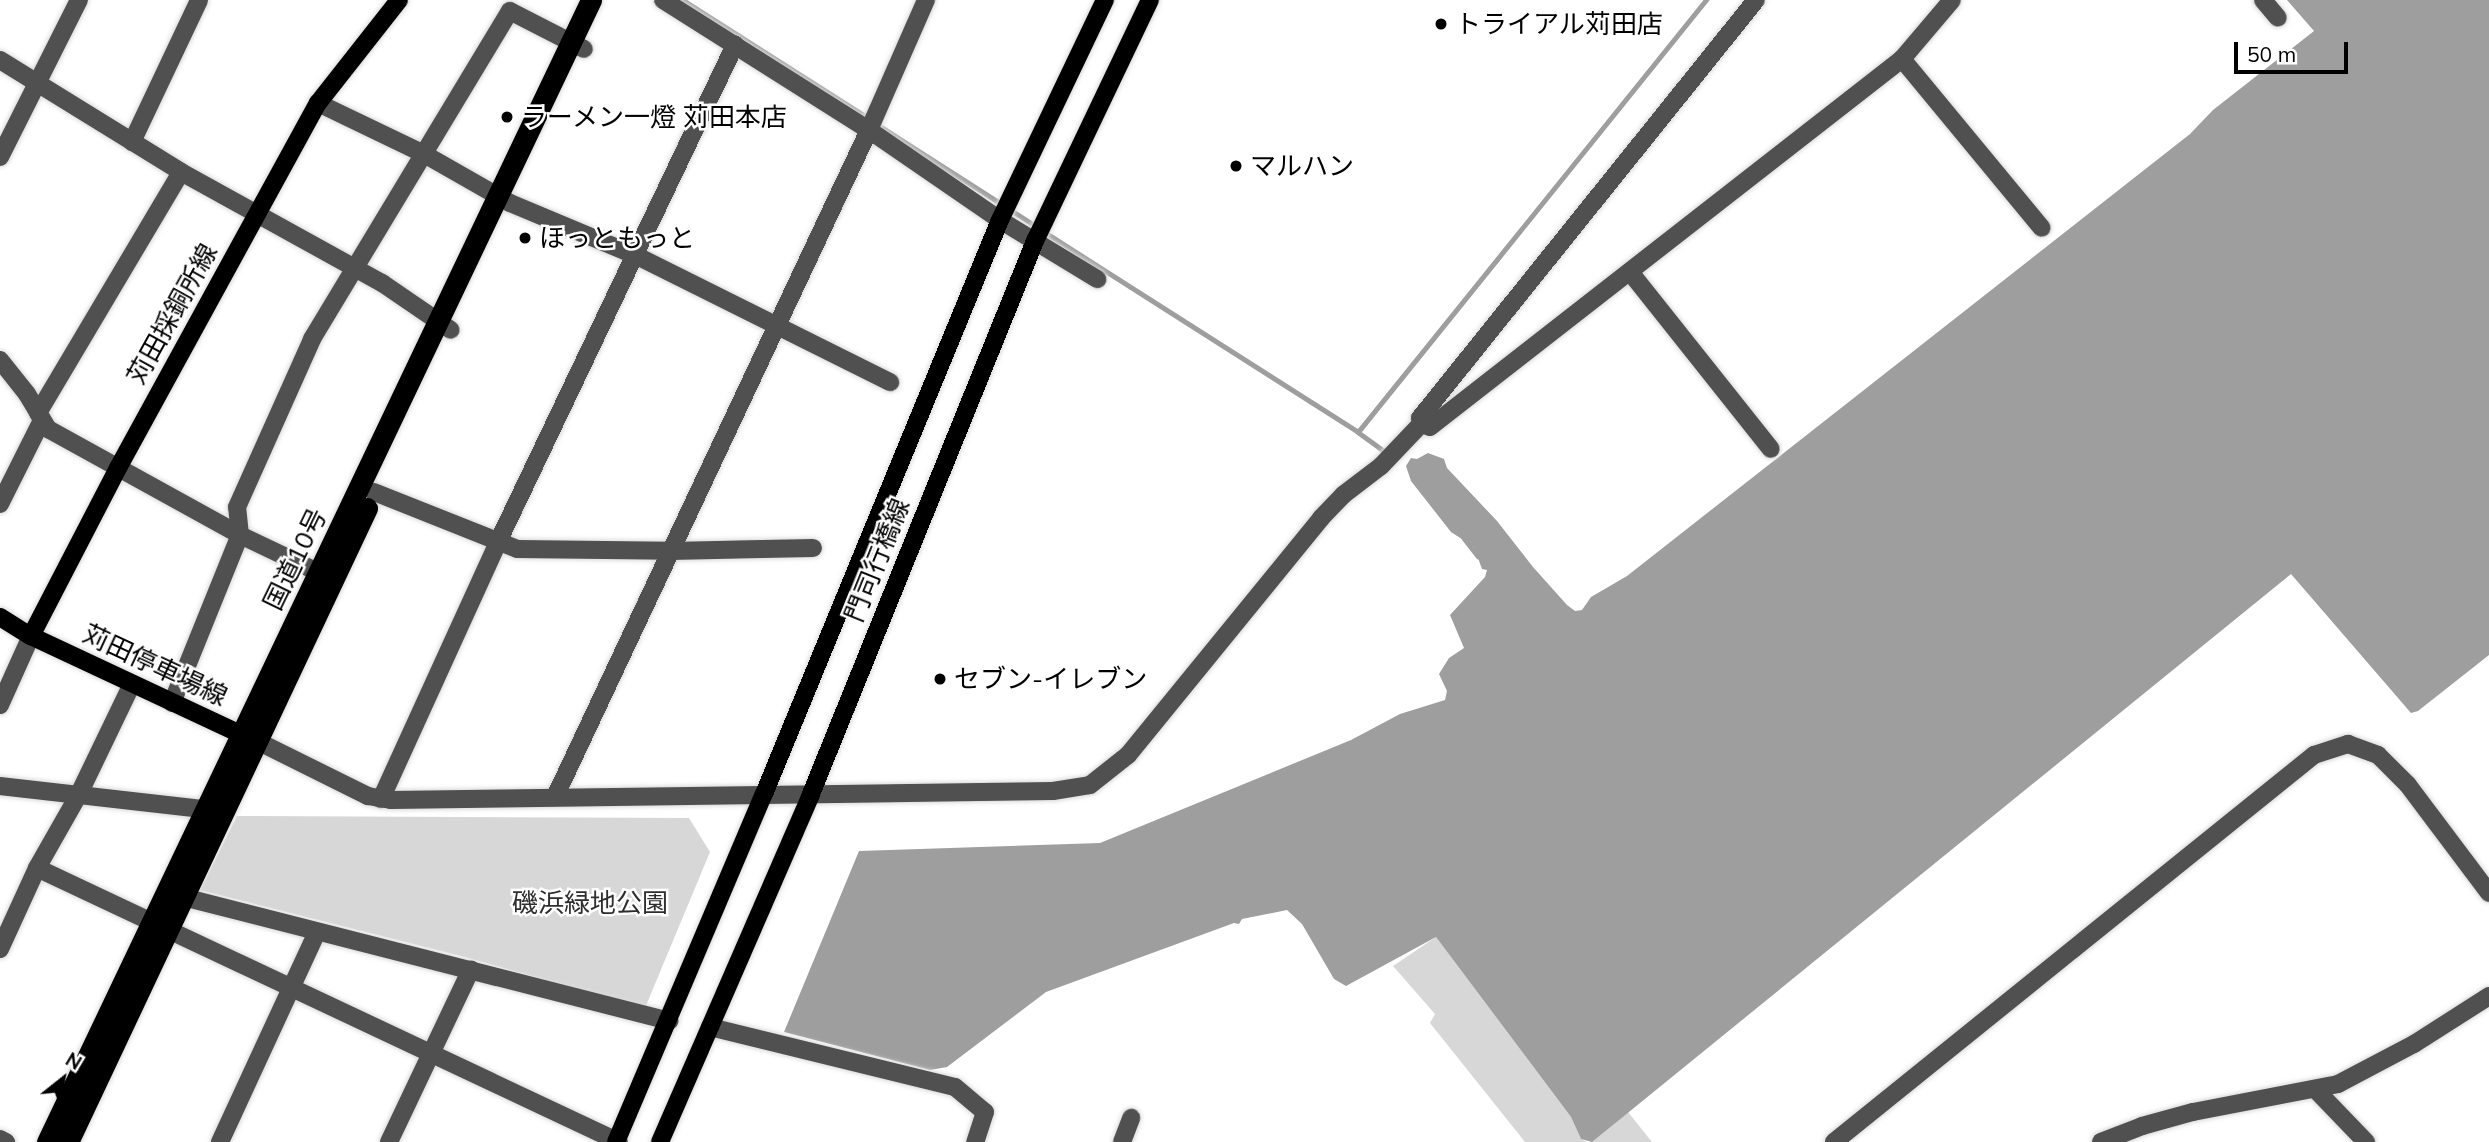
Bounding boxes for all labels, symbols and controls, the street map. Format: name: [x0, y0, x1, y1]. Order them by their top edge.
place label: トライアル苅田店: [1455, 8, 1663, 40]
marker: トライアル苅田店: [1433, 16, 1449, 32]
scale bar: [2237, 28, 2351, 72]
text: 50 m: [2247, 41, 2296, 67]
place label: ラーメン一燈 苅田本店: [521, 101, 788, 133]
marker: ラーメン一燈 苅田本店: [499, 109, 515, 125]
place label: マルハン: [1250, 150, 1354, 182]
marker: マルハン: [1228, 158, 1244, 174]
place label: ほっともっと: [539, 222, 695, 254]
marker: ほっともっと: [517, 230, 533, 246]
street label: 苅田採銅所線: [121, 238, 223, 390]
street label: 門司行橋線: [838, 494, 916, 626]
street label: 国道10号: [257, 503, 333, 615]
street label: 苅田停車場線: [78, 618, 232, 712]
place label: セブン-イレブン: [954, 663, 1147, 695]
marker: セブン-イレブン: [932, 671, 948, 687]
park label: 磯浜緑地公園: [512, 887, 668, 919]
north arrow: [28, 1044, 98, 1114]
text: N: [61, 1047, 86, 1075]

